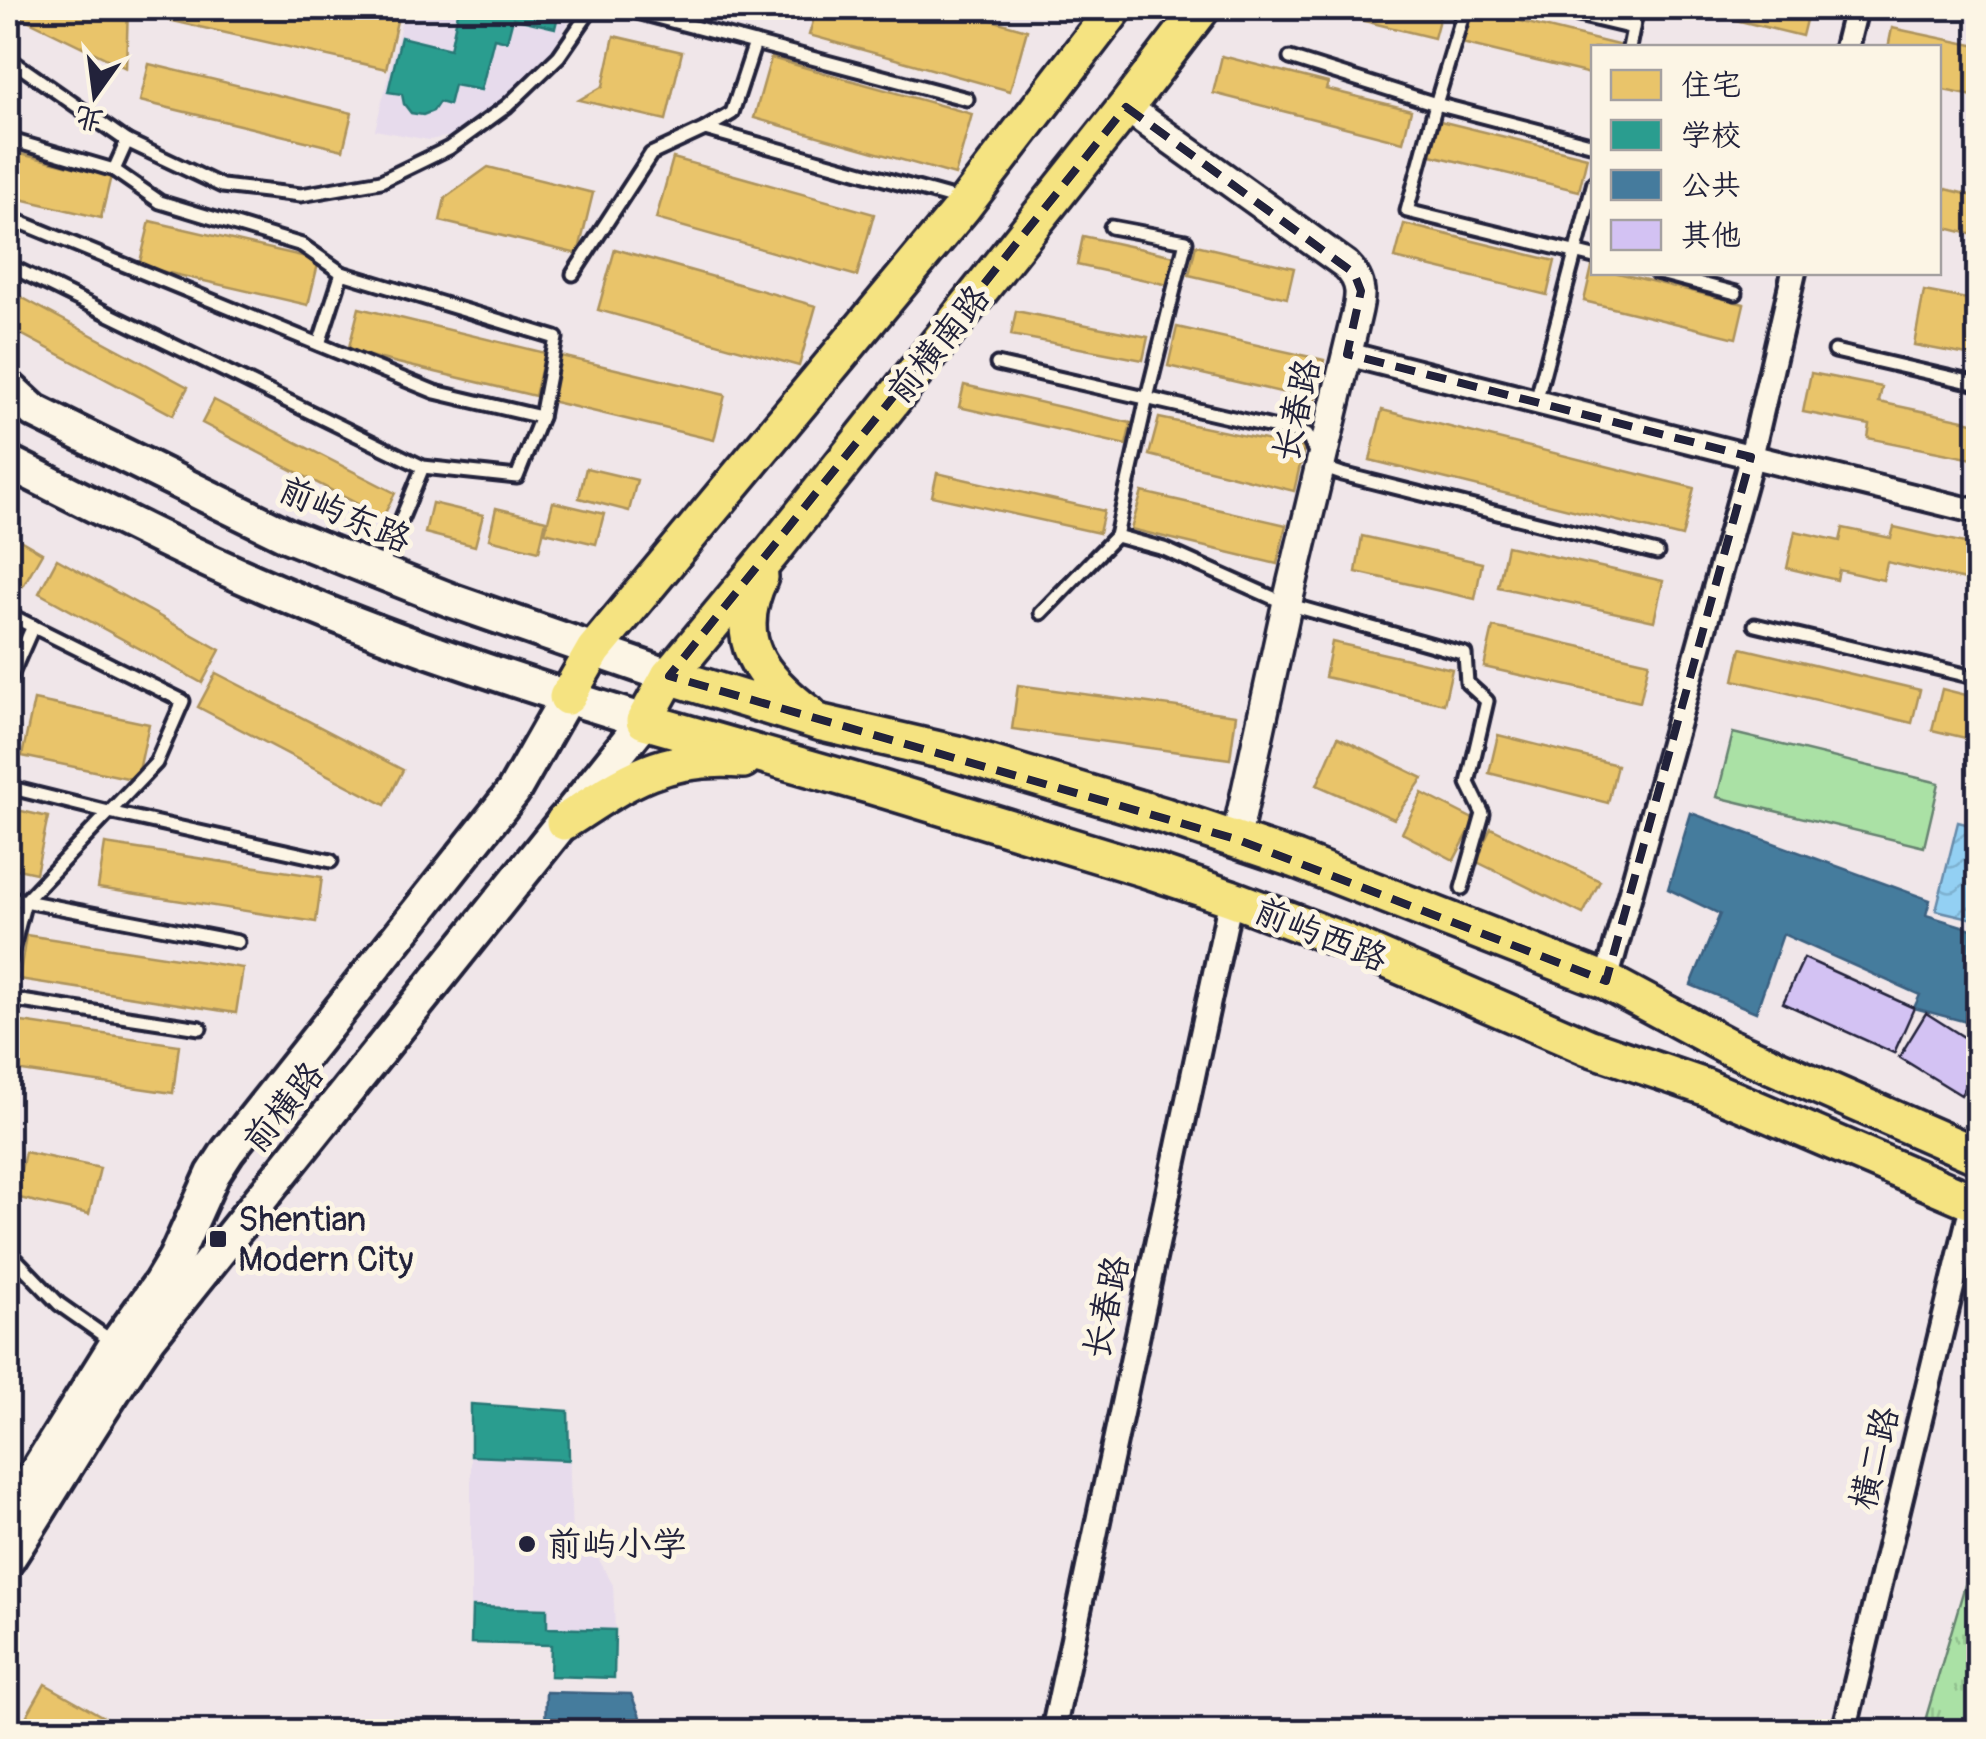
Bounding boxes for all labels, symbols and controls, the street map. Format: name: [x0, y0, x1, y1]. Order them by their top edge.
north arrow: [45, 45, 145, 145]
legend: [1591, 45, 1941, 275]
text: 住宅: [1681, 67, 1741, 104]
text: 北: [71, 97, 107, 138]
text: 学校: [1681, 117, 1741, 154]
text: 公共: [1681, 167, 1741, 204]
text: 其他: [1681, 217, 1741, 254]
street label: 前横南路: [878, 276, 1000, 413]
street label: 长春路: [1264, 354, 1330, 466]
street label: 前屿东路: [272, 467, 418, 563]
street label: 前屿西路: [1247, 888, 1394, 982]
street label: 前横路: [234, 1053, 334, 1162]
place label: Shentian Modern City: [238, 1198, 414, 1282]
marker: Shentian Modern City: [207, 1228, 229, 1250]
street label: 长春路: [1075, 1251, 1139, 1363]
street label: 横二路: [1841, 1402, 1909, 1515]
place label: 前屿小学: [547, 1523, 687, 1567]
marker: 前屿小学: [516, 1533, 538, 1555]

